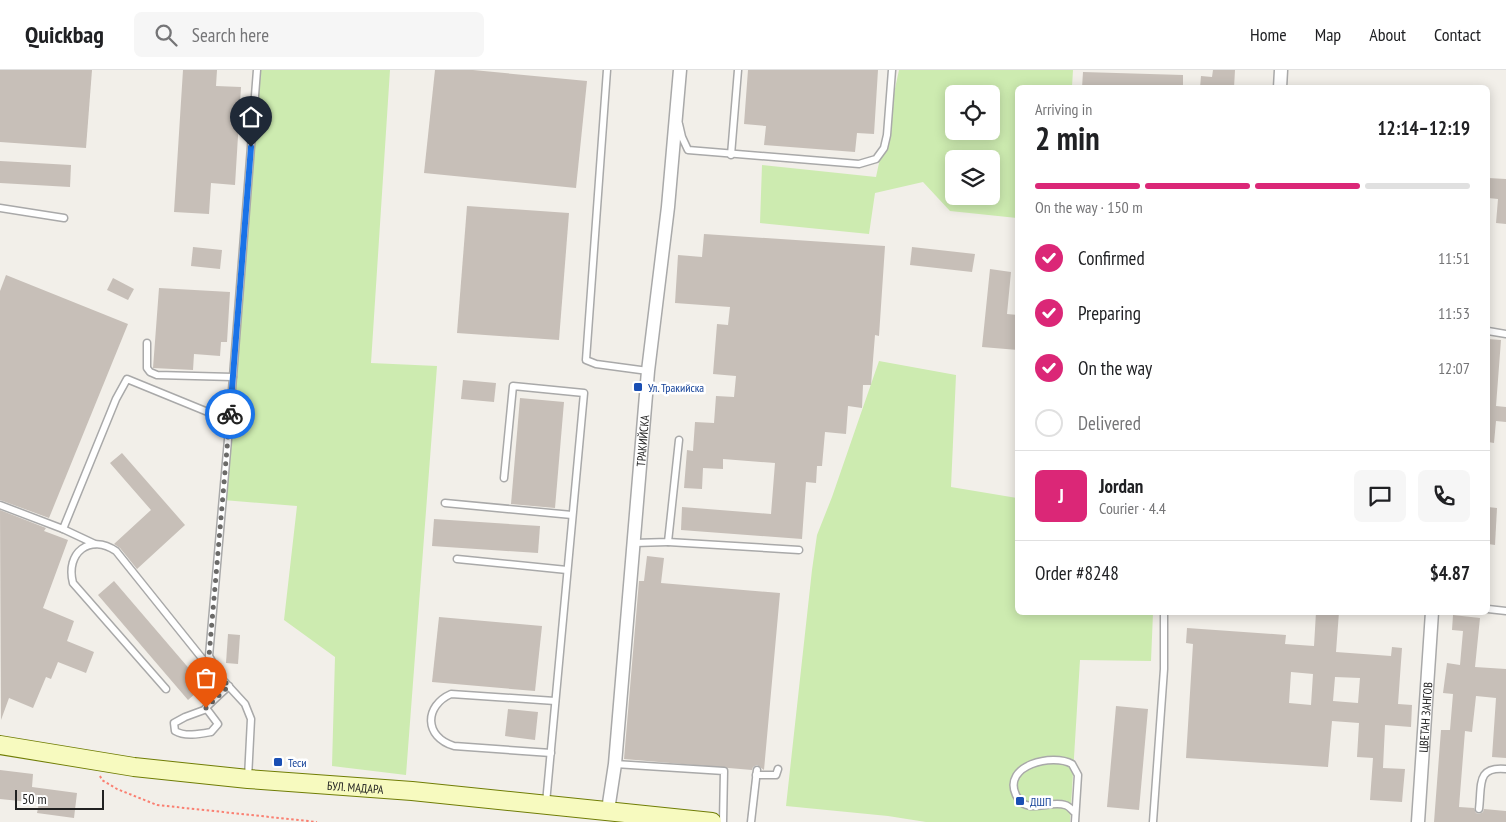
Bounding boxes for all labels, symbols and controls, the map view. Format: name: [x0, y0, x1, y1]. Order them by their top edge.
search box: [134, 12, 484, 57]
text: Quickbag: [25, 19, 104, 50]
icon: search: [152, 21, 180, 49]
text: Search here: [192, 23, 269, 47]
text: Home: [1250, 23, 1287, 46]
text: Map: [1315, 23, 1341, 46]
text: About: [1369, 23, 1406, 46]
text: Contact: [1434, 23, 1481, 46]
map controls: [945, 85, 1000, 205]
button: locate: [945, 85, 1000, 140]
pin: [230, 96, 272, 147]
text: Arriving in: [1035, 99, 1092, 119]
icon: home: [237, 103, 265, 131]
text: 12:14–12:19: [1377, 116, 1470, 140]
text: 2 min: [1035, 117, 1100, 159]
button: layers: [945, 150, 1000, 205]
text: On the way · 150 m: [1035, 197, 1143, 217]
icon: check: [1035, 244, 1063, 272]
text: Confirmed: [1078, 246, 1145, 270]
text: 11:51: [1438, 248, 1470, 268]
icon: check: [1035, 299, 1063, 327]
text: Preparing: [1078, 301, 1141, 325]
text: 11:53: [1438, 303, 1470, 323]
icon: check: [1035, 354, 1063, 382]
text: On the way: [1078, 356, 1152, 380]
text: 12:07: [1438, 358, 1470, 378]
place label: Ул. Тракийска: [648, 380, 704, 395]
marker: Ул. Тракийска: [632, 381, 644, 393]
courier: [205, 389, 255, 439]
icon: bike: [216, 400, 244, 428]
text: Delivered: [1078, 411, 1141, 435]
street label: ТРАКИЙСКА: [633, 414, 652, 467]
button: chat: [1354, 470, 1406, 522]
button: phone: [1418, 470, 1470, 522]
text: Jordan: [1099, 474, 1143, 498]
text: J: [1058, 484, 1064, 508]
text: Courier · 4.4: [1099, 498, 1166, 518]
text: Order #8248: [1035, 561, 1119, 585]
text: $4.87: [1430, 561, 1470, 585]
pin: [185, 657, 227, 708]
icon: bag: [192, 664, 220, 692]
street label: ЦВЕТАН ЗАНГОВ: [1415, 681, 1435, 753]
place label: Теси: [288, 755, 307, 770]
marker: Теси: [272, 756, 284, 768]
street label: БУЛ. МАДАРА: [327, 777, 384, 796]
scale bar: [15, 787, 104, 810]
text: 50 m: [22, 790, 47, 808]
place label: ДШП: [1030, 794, 1051, 809]
marker: ДШП: [1014, 795, 1026, 807]

